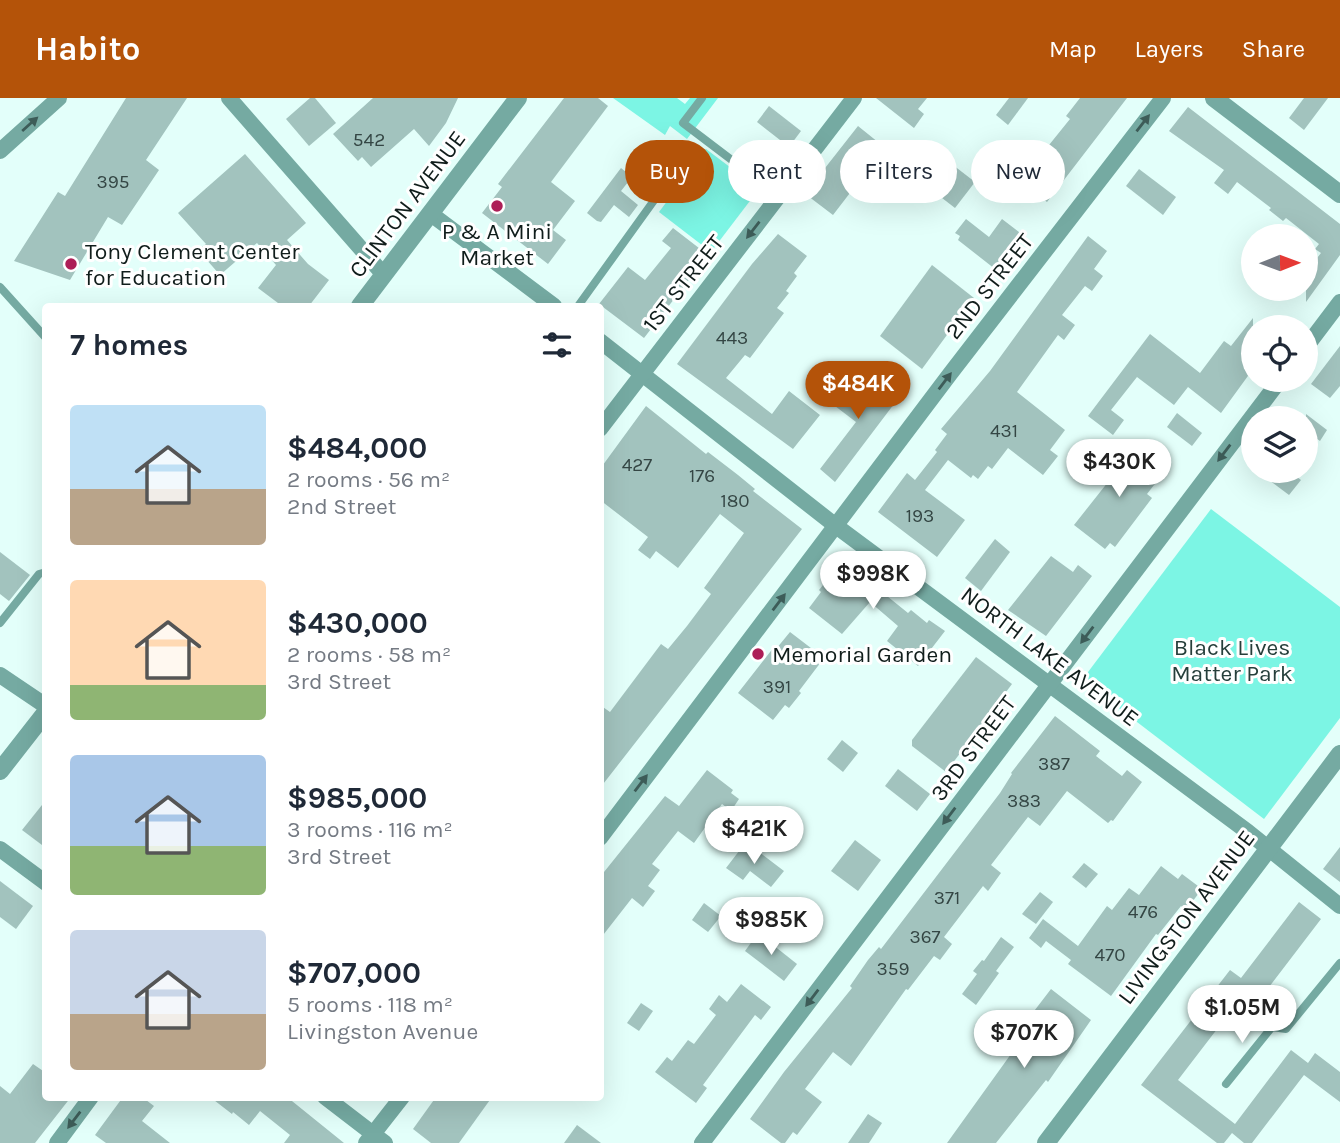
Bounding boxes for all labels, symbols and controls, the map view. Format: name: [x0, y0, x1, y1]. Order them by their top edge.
text: Habito: [35, 30, 140, 68]
text: Map: [1049, 35, 1097, 63]
text: Layers: [1135, 35, 1204, 63]
text: Share: [1242, 35, 1305, 63]
one-way arrow: [1136, 114, 1150, 132]
one-way arrow: [21, 117, 38, 133]
street label: CLINTON AVENUE: [343, 126, 471, 283]
house number: 542: [353, 129, 385, 151]
chip: Buy: [625, 140, 714, 203]
chip: Rent: [728, 140, 826, 203]
chip: Filters: [840, 140, 957, 203]
chip: New: [971, 140, 1065, 203]
house number: 395: [97, 171, 129, 193]
marker: P & A Mini Market: [489, 198, 505, 214]
place label: P & A Mini Market: [442, 218, 552, 271]
one-way arrow: [746, 221, 761, 239]
north arrow: [1241, 224, 1318, 301]
map controls: [1241, 224, 1318, 483]
street label: 2ND STREET: [940, 228, 1039, 344]
street label: 1ST STREET: [637, 229, 730, 337]
place label: Tony Clement Center for Education: [85, 238, 300, 291]
marker: Tony Clement Center for Education: [63, 256, 79, 272]
button: locate: [1241, 315, 1318, 392]
icon: filters: [538, 326, 576, 364]
text: 7 homes: [70, 327, 188, 363]
house number: 443: [716, 327, 748, 349]
pin: $484K: [809, 362, 907, 421]
text: $484K: [821, 370, 895, 397]
one-way arrow: [938, 372, 952, 390]
button: layers: [1241, 406, 1318, 483]
house number: 431: [990, 420, 1018, 442]
text: $484,000: [287, 430, 427, 466]
icon: home: [126, 433, 210, 517]
pin: $430K: [1070, 440, 1168, 499]
one-way arrow: [1216, 444, 1231, 462]
text: $430K: [1082, 448, 1156, 475]
house number: 427: [622, 454, 652, 476]
house number: 176: [689, 465, 715, 487]
text: 2 rooms · 56 m²: [287, 466, 450, 493]
house number: 180: [720, 490, 750, 512]
text: 2nd Street: [287, 493, 396, 520]
house number: 193: [906, 505, 934, 527]
pin: $998K: [824, 552, 922, 611]
text: $998K: [836, 560, 910, 587]
street label: NORTH LAKE AVENUE: [956, 581, 1144, 732]
one-way arrow: [772, 594, 787, 612]
text: $430,000: [287, 605, 428, 641]
icon: home: [126, 608, 210, 692]
one-way arrow: [1080, 626, 1094, 644]
park label: Black Lives Matter Park: [1171, 634, 1293, 687]
text: 2 rooms · 58 m²: [287, 641, 451, 668]
place label: Memorial Garden: [772, 641, 952, 668]
marker: Memorial Garden: [750, 646, 766, 662]
text: 3rd Street: [287, 668, 391, 695]
house number: 391: [763, 676, 791, 698]
street label: 3RD STREET: [925, 690, 1022, 806]
house number: 387: [1038, 753, 1070, 775]
one-way arrow: [634, 775, 649, 793]
text: $985,000: [287, 780, 427, 816]
icon: home: [126, 783, 210, 867]
house number: 383: [1007, 790, 1041, 812]
pin: $421K: [705, 806, 803, 866]
one-way arrow: [942, 807, 957, 825]
text: $421K: [721, 815, 787, 842]
text: 3 rooms · 116 m²: [287, 816, 453, 843]
street label: LIVINGSTON AVENUE: [1112, 825, 1261, 1010]
text: 3rd Street: [287, 843, 391, 870]
house number: 371: [934, 887, 960, 909]
pin: $985K: [722, 898, 820, 957]
house number: 476: [1128, 901, 1158, 923]
text: $985K: [734, 906, 808, 933]
house number: 367: [909, 926, 941, 948]
house number: 470: [1095, 944, 1125, 966]
text: $707,000: [287, 955, 421, 991]
icon: home: [126, 958, 210, 1042]
house number: 359: [877, 958, 909, 980]
pin: $1.05M: [1185, 986, 1299, 1045]
one-way arrow: [805, 988, 819, 1007]
text: 5 rooms · 118 m²: [287, 991, 453, 1018]
text: $1.05M: [1203, 994, 1281, 1021]
pin: $707K: [975, 1010, 1073, 1070]
text: Livingston Avenue: [287, 1018, 478, 1045]
text: $707K: [990, 1019, 1058, 1046]
one-way arrow: [67, 1111, 81, 1129]

